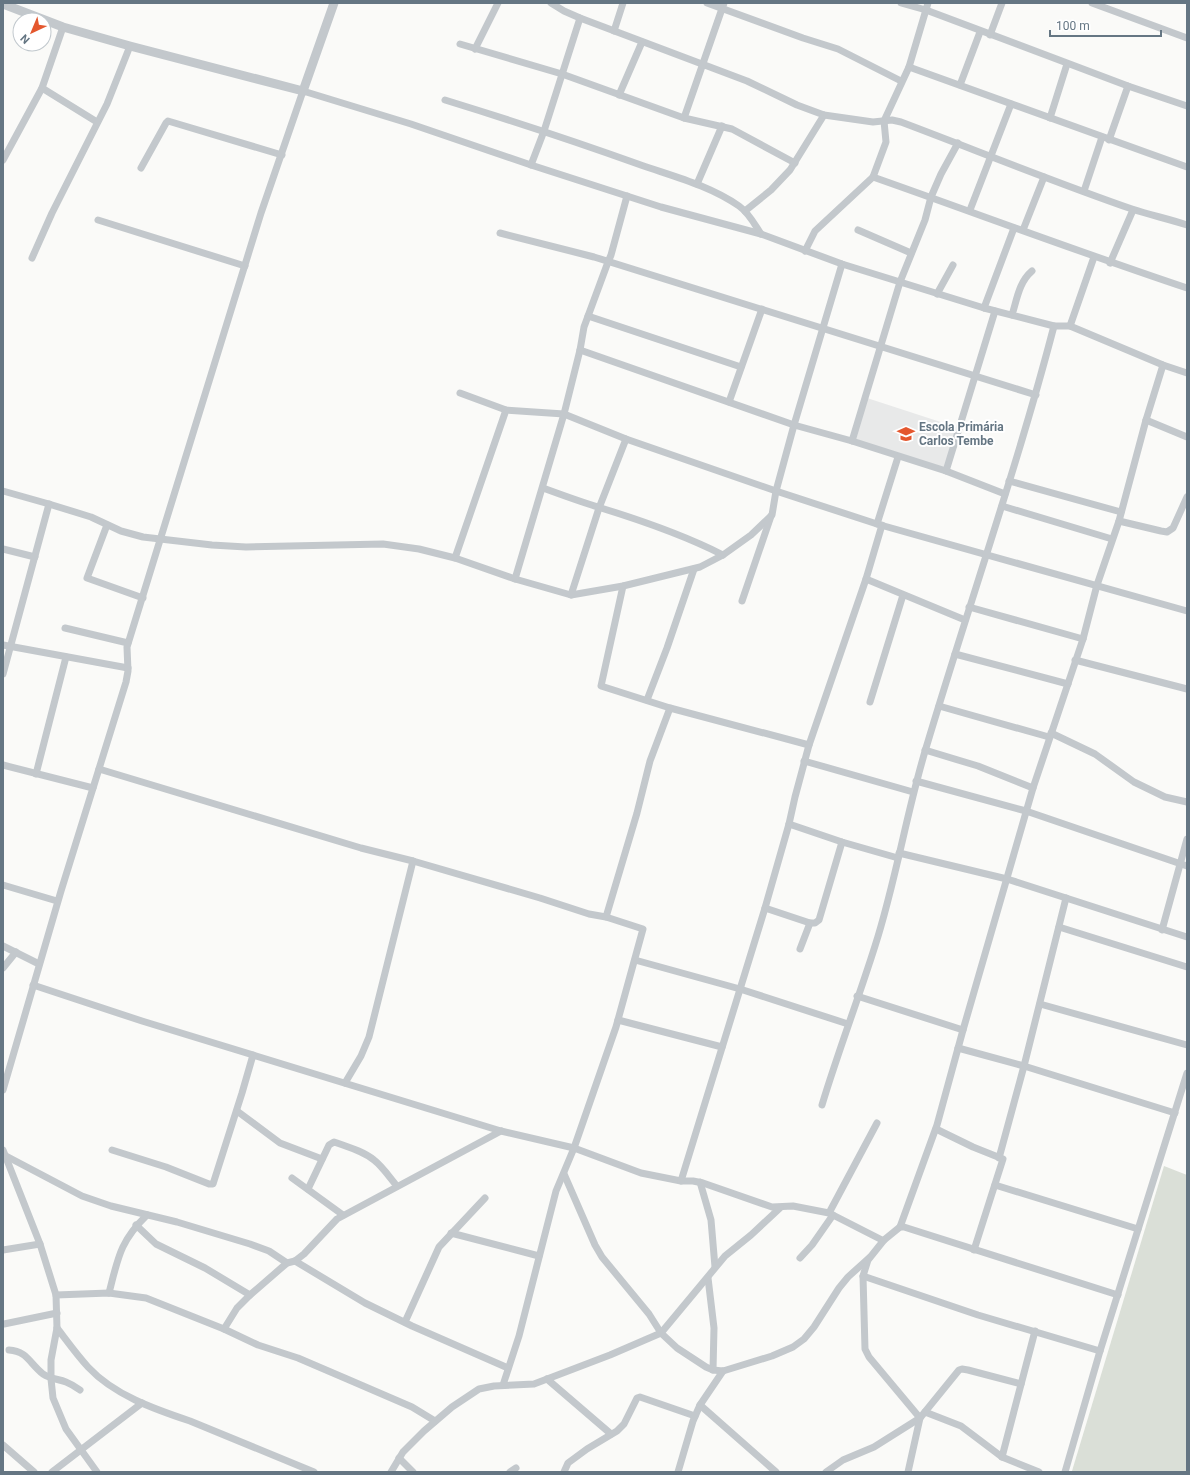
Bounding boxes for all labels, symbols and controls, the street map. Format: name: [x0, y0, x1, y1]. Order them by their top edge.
north arrow: [12, 12, 52, 52]
scale bar: [1050, 12, 1161, 38]
text: 100 m: [1056, 19, 1090, 33]
text: N: [18, 31, 33, 46]
place label: Escola Primária Carlos Tembe: [919, 420, 1004, 448]
school or university icon: Escola Primária Carlos Tembe: [896, 424, 916, 444]

